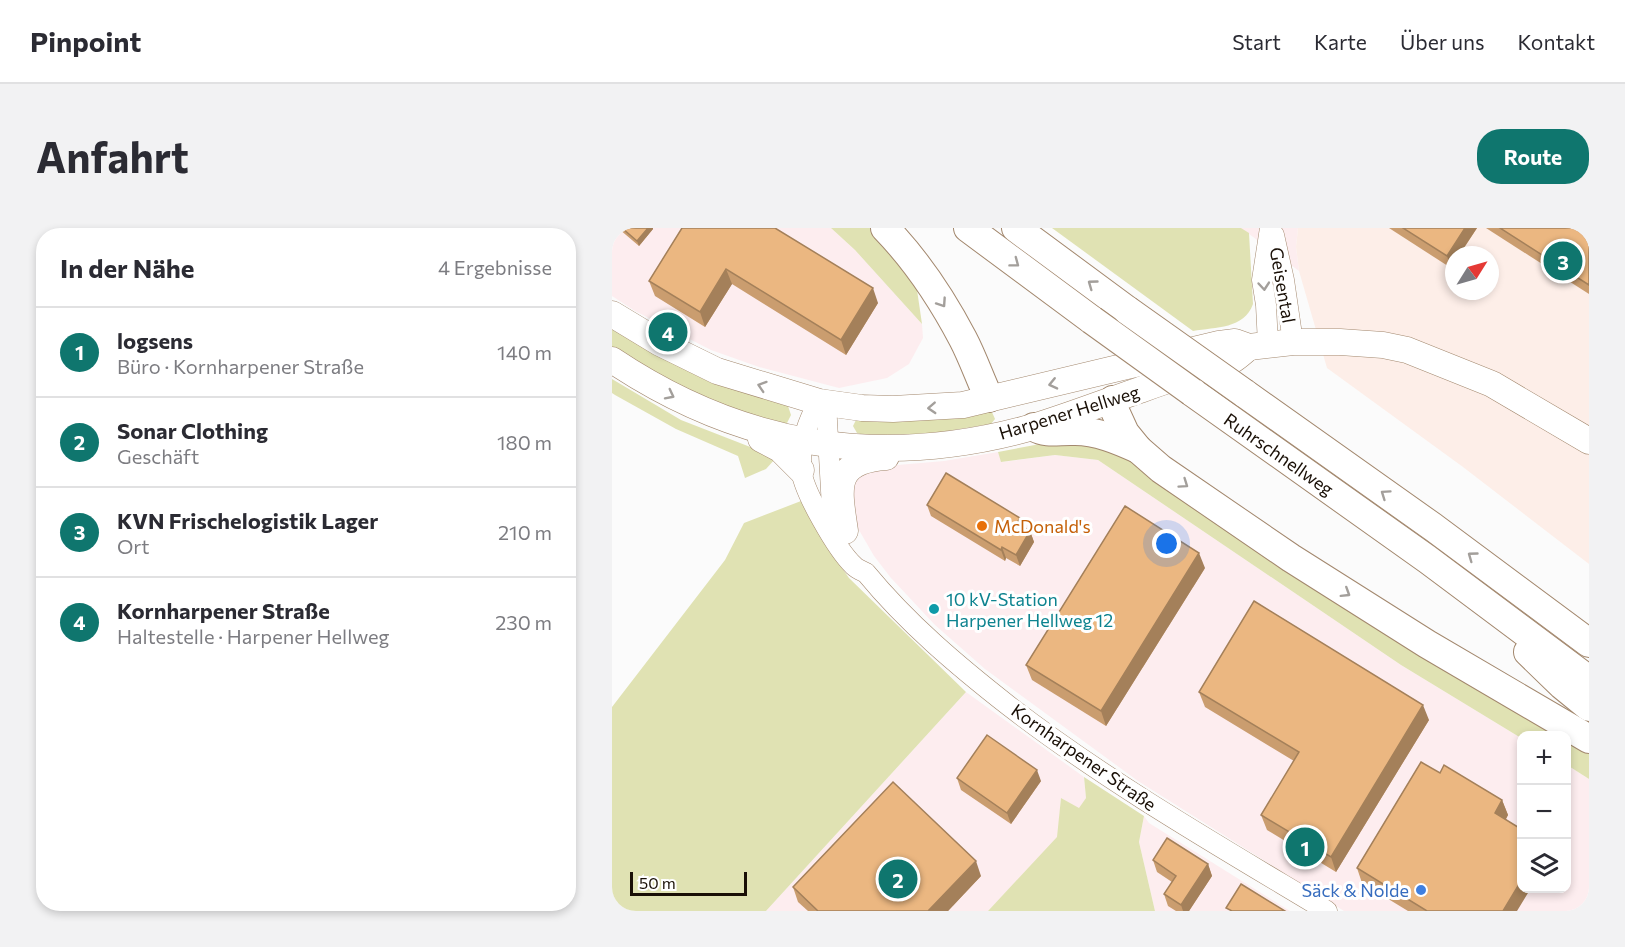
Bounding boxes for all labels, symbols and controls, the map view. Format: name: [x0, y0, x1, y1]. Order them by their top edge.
text: Pinpoint: [30, 24, 141, 58]
text: Start: [1232, 29, 1281, 54]
text: Karte: [1314, 29, 1367, 54]
text: Über uns: [1400, 29, 1484, 54]
text: Kontakt: [1517, 29, 1595, 54]
button: Route: [1477, 129, 1589, 184]
text: Anfahrt: [36, 130, 189, 182]
pin: 3: [1544, 238, 1582, 284]
street label: Geisental: [1266, 245, 1300, 325]
north arrow: [1445, 246, 1499, 300]
text: In der Nähe: [60, 252, 195, 283]
text: 4 Ergebnisse: [438, 255, 552, 279]
one-way arrow: [1008, 256, 1019, 267]
one-way arrow: [1087, 280, 1098, 291]
one-way arrow: [1257, 281, 1270, 290]
one-way arrow: [935, 296, 946, 307]
pin: 4: [648, 310, 688, 354]
text: logsens: [117, 327, 193, 354]
text: 1: [75, 340, 84, 364]
text: 140 m: [497, 340, 552, 364]
text: Büro · Kornharpener Straße: [117, 354, 364, 378]
one-way arrow: [1048, 377, 1058, 390]
street label: Harpener Hellweg: [996, 380, 1142, 444]
one-way arrow: [757, 381, 768, 393]
one-way arrow: [664, 388, 675, 400]
one-way arrow: [927, 401, 936, 414]
street label: Ruhrschnellweg: [1220, 408, 1338, 500]
text: Sonar Clothing: [117, 417, 268, 444]
text: 2: [74, 430, 85, 454]
text: 180 m: [497, 430, 552, 454]
text: Geschäft: [117, 444, 199, 468]
one-way arrow: [1177, 477, 1188, 488]
one-way arrow: [1381, 490, 1392, 501]
text: KVN Frischelogistik Lager: [117, 507, 378, 534]
place label: McDonald's: [994, 515, 1091, 537]
marker: McDonald's: [975, 519, 989, 533]
text: 3: [74, 520, 85, 544]
text: 210 m: [498, 520, 552, 544]
your location: [1152, 529, 1181, 558]
text: Ort: [117, 534, 150, 558]
one-way arrow: [1468, 552, 1479, 563]
one-way arrow: [1340, 585, 1350, 597]
place label: 10 kV-Station Harpener Hellweg 12: [946, 588, 1113, 631]
text: Kornharpener Straße: [117, 597, 330, 624]
marker: 10 kV-Station Harpener Hellweg 12: [927, 602, 941, 616]
text: 4: [73, 610, 86, 634]
text: 230 m: [495, 610, 552, 634]
text: Haltestelle · Harpener Hellweg: [117, 624, 389, 648]
street label: Kornharpener Straße: [1007, 699, 1161, 815]
map controls: [1517, 731, 1571, 893]
button: +: [1517, 731, 1571, 785]
button: −: [1517, 785, 1571, 839]
pin: 1: [1286, 824, 1324, 870]
button: layers: [1517, 839, 1571, 893]
pin: 2: [878, 856, 918, 902]
scale bar: [630, 869, 747, 896]
text: 50 m: [639, 873, 676, 892]
place label: Säck & Nolde: [1302, 879, 1409, 901]
marker: Säck & Nolde: [1414, 883, 1428, 897]

